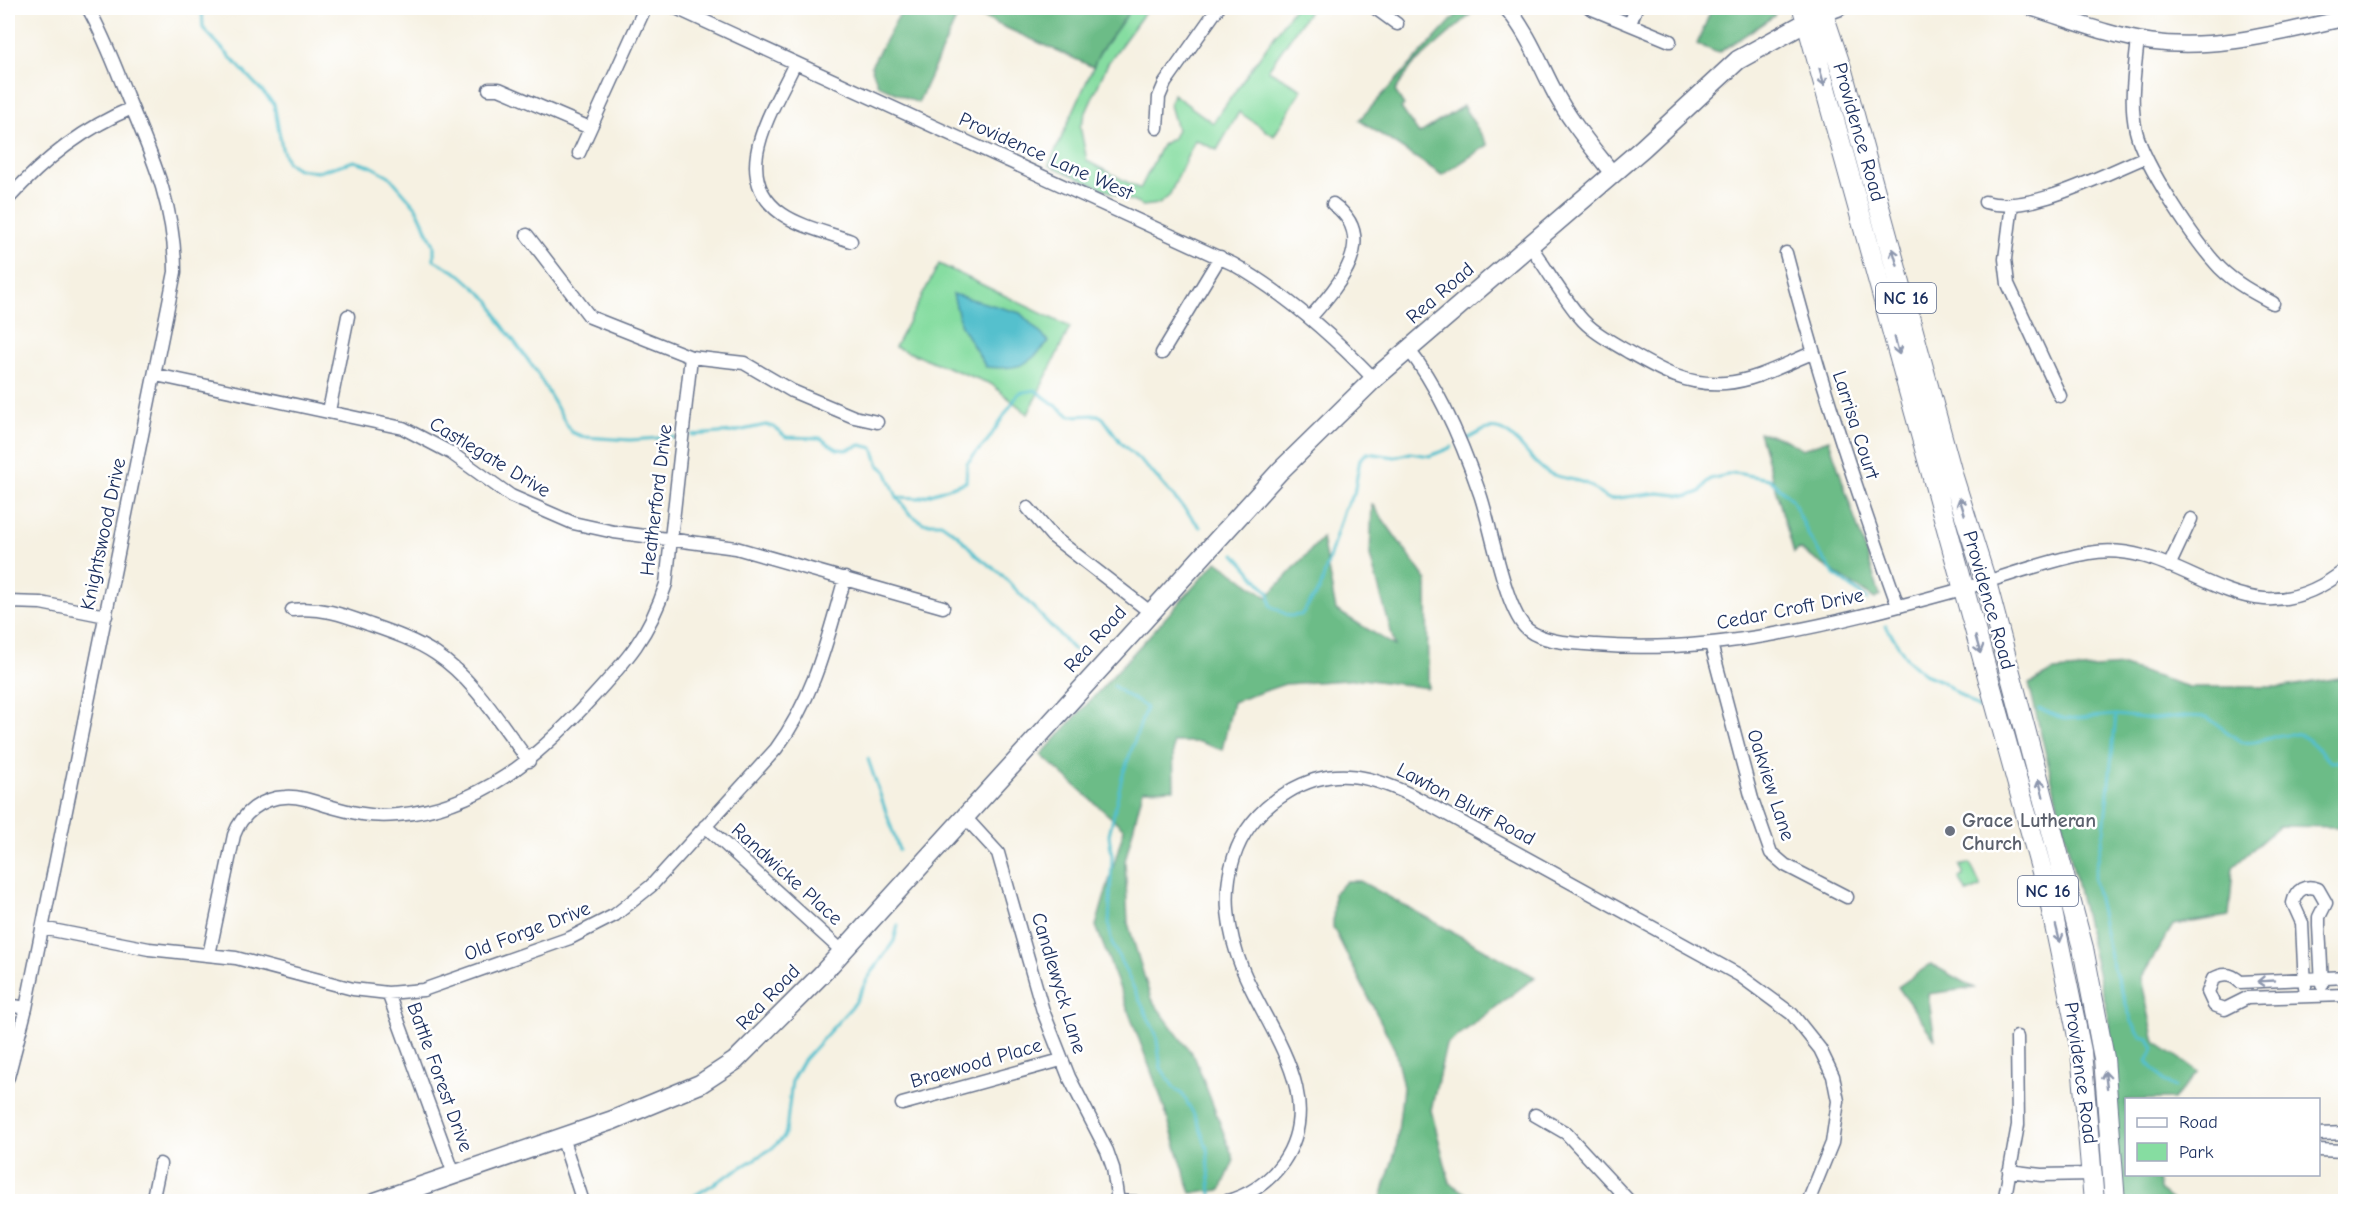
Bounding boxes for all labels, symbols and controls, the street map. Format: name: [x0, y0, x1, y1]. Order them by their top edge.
street label: Providence Road: [1828, 60, 1890, 204]
one-way arrow: [1817, 67, 1828, 86]
street label: Providence Lane West: [956, 107, 1138, 205]
one-way arrow: [1888, 248, 1900, 267]
street label: Rea Road: [1402, 257, 1478, 329]
road number: NC 16: [1876, 283, 1936, 313]
one-way arrow: [1892, 336, 1904, 355]
street label: Larrisa Court: [1828, 368, 1885, 483]
street label: Castlegate Drive: [425, 412, 555, 502]
street label: Heatherford Drive: [635, 423, 677, 577]
street label: Knightswood Drive: [76, 456, 130, 612]
one-way arrow: [1956, 497, 1967, 516]
street label: Providence Road: [1958, 528, 2020, 672]
street label: Cedar Croft Drive: [1715, 583, 1865, 635]
street label: Rea Road: [1059, 601, 1131, 677]
one-way arrow: [1973, 635, 1985, 654]
street label: Oakview Lane: [1742, 727, 1800, 843]
street label: Lawton Bluff Road: [1393, 758, 1539, 850]
one-way arrow: [2034, 779, 2046, 798]
place label: Grace Lutheran Church: [1962, 809, 2096, 855]
street label: Randwicke Place: [727, 818, 847, 930]
marker: Grace Lutheran Church: [1943, 824, 1957, 838]
road number: NC 16: [2018, 876, 2078, 906]
street label: Old Forge Drive: [461, 896, 593, 966]
street label: Candlewyck Lane: [1027, 910, 1091, 1056]
one-way arrow: [2053, 925, 2065, 944]
street label: Rea Road: [731, 960, 805, 1034]
one-way arrow: [2257, 975, 2277, 986]
street label: Battle Forest Drive: [402, 999, 478, 1155]
street label: Providence Road: [2060, 1000, 2102, 1146]
street label: Braewood Place: [908, 1033, 1044, 1093]
one-way arrow: [2100, 1071, 2111, 1091]
legend: [2125, 1098, 2320, 1176]
text: Road: [2179, 1112, 2218, 1133]
text: Park: [2179, 1142, 2214, 1163]

